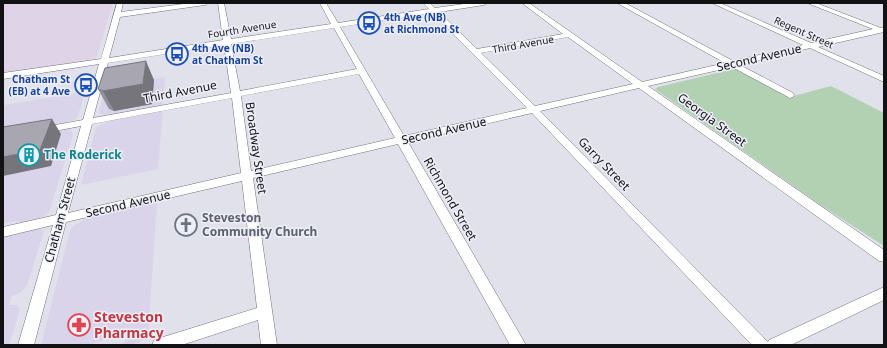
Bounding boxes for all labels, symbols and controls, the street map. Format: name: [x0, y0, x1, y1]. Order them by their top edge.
bus stop icon: 4th Ave (NB) at Richmond St: [356, 10, 382, 36]
place label: 4th Ave (NB) at Richmond St: [384, 10, 460, 36]
street label: Regent Street: [772, 13, 836, 52]
street label: Fourth Avenue: [207, 17, 278, 41]
street label: Third Avenue: [491, 32, 555, 56]
street label: Second Avenue: [715, 39, 803, 76]
bus stop icon: 4th Ave (NB) at Chatham St: [164, 41, 190, 67]
place label: 4th Ave (NB) at Chatham St: [192, 41, 264, 67]
place label: Chatham St (EB) at 4 Ave: [9, 72, 71, 98]
bus stop icon: Chatham St (EB) at 4 Ave: [73, 72, 99, 98]
street label: Third Avenue: [142, 76, 218, 107]
street label: Georgia Street: [674, 89, 751, 151]
street label: Broadway Street: [242, 101, 271, 196]
street label: Second Avenue: [400, 112, 488, 149]
street label: Garry Street: [575, 133, 635, 195]
building icon: The Roderick: [16, 142, 42, 168]
place label: The Roderick: [44, 146, 122, 163]
street label: Richmond Street: [420, 154, 482, 244]
street label: Chatham Street: [40, 175, 79, 265]
street label: Second Avenue: [84, 185, 172, 222]
place label: Steveston Community Church: [202, 209, 317, 240]
church icon: Steveston Community Church: [173, 212, 199, 238]
place label: Steveston Pharmacy: [94, 307, 164, 342]
pharmacy icon: Steveston Pharmacy: [66, 312, 92, 338]

